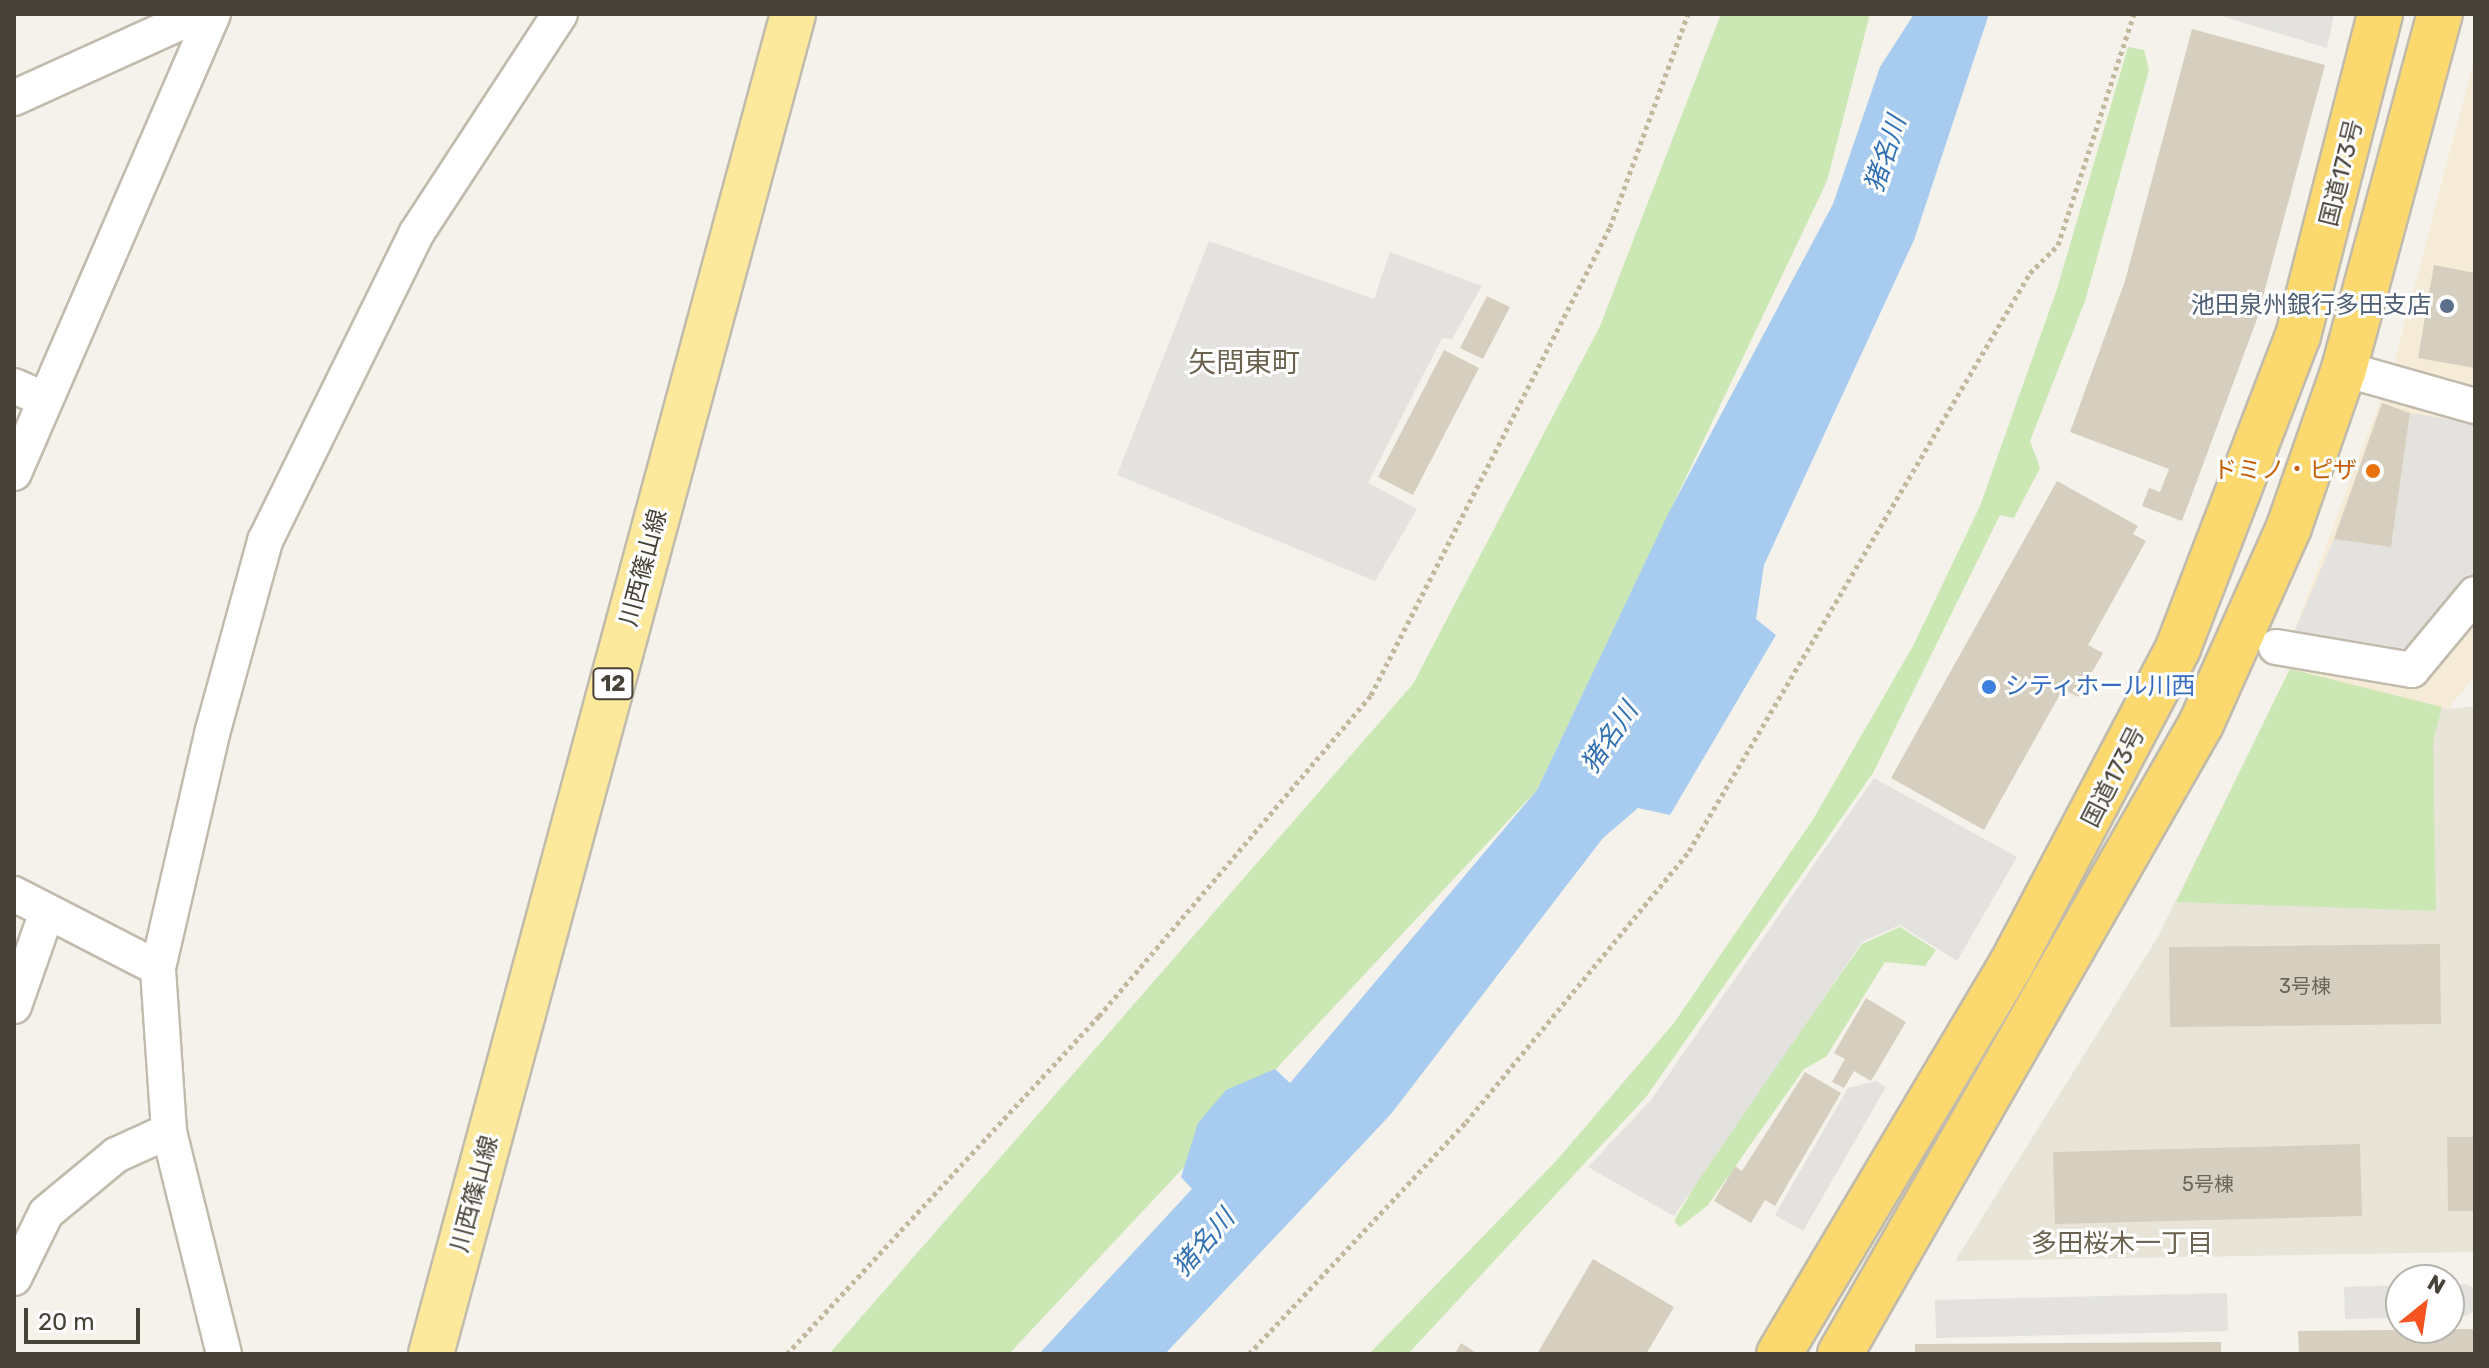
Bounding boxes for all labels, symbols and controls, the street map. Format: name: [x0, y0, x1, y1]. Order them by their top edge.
water label: 猪名川: [1859, 112, 1913, 196]
street label: 国道173号: [2315, 117, 2369, 229]
place label: 池田泉州銀行多田支店: [2191, 292, 2431, 320]
marker: 池田泉州銀行多田支店: [2438, 297, 2456, 315]
district label: 矢問東町: [1188, 346, 1300, 380]
place label: ドミノ・ピザ: [2213, 457, 2357, 485]
marker: ドミノ・ピザ: [2364, 462, 2382, 480]
street label: 川西篠山線: [615, 506, 673, 630]
road number: 12: [591, 666, 635, 702]
place label: シティホール川西: [2005, 673, 2197, 701]
marker: シティホール川西: [1980, 678, 1998, 696]
water label: 猪名川: [1575, 697, 1645, 779]
street label: 国道173号: [2076, 722, 2152, 832]
house number: 3号棟: [2279, 974, 2331, 998]
street label: 川西篠山線: [446, 1132, 504, 1256]
house number: 5号棟: [2182, 1172, 2234, 1196]
water label: 猪名川: [1167, 1203, 1241, 1283]
district label: 多田桜木一丁目: [2031, 1228, 2213, 1260]
north arrow: [2385, 1264, 2465, 1344]
text: N: [2423, 1269, 2450, 1300]
scale bar: [28, 1292, 144, 1342]
text: 20 m: [38, 1308, 95, 1336]

